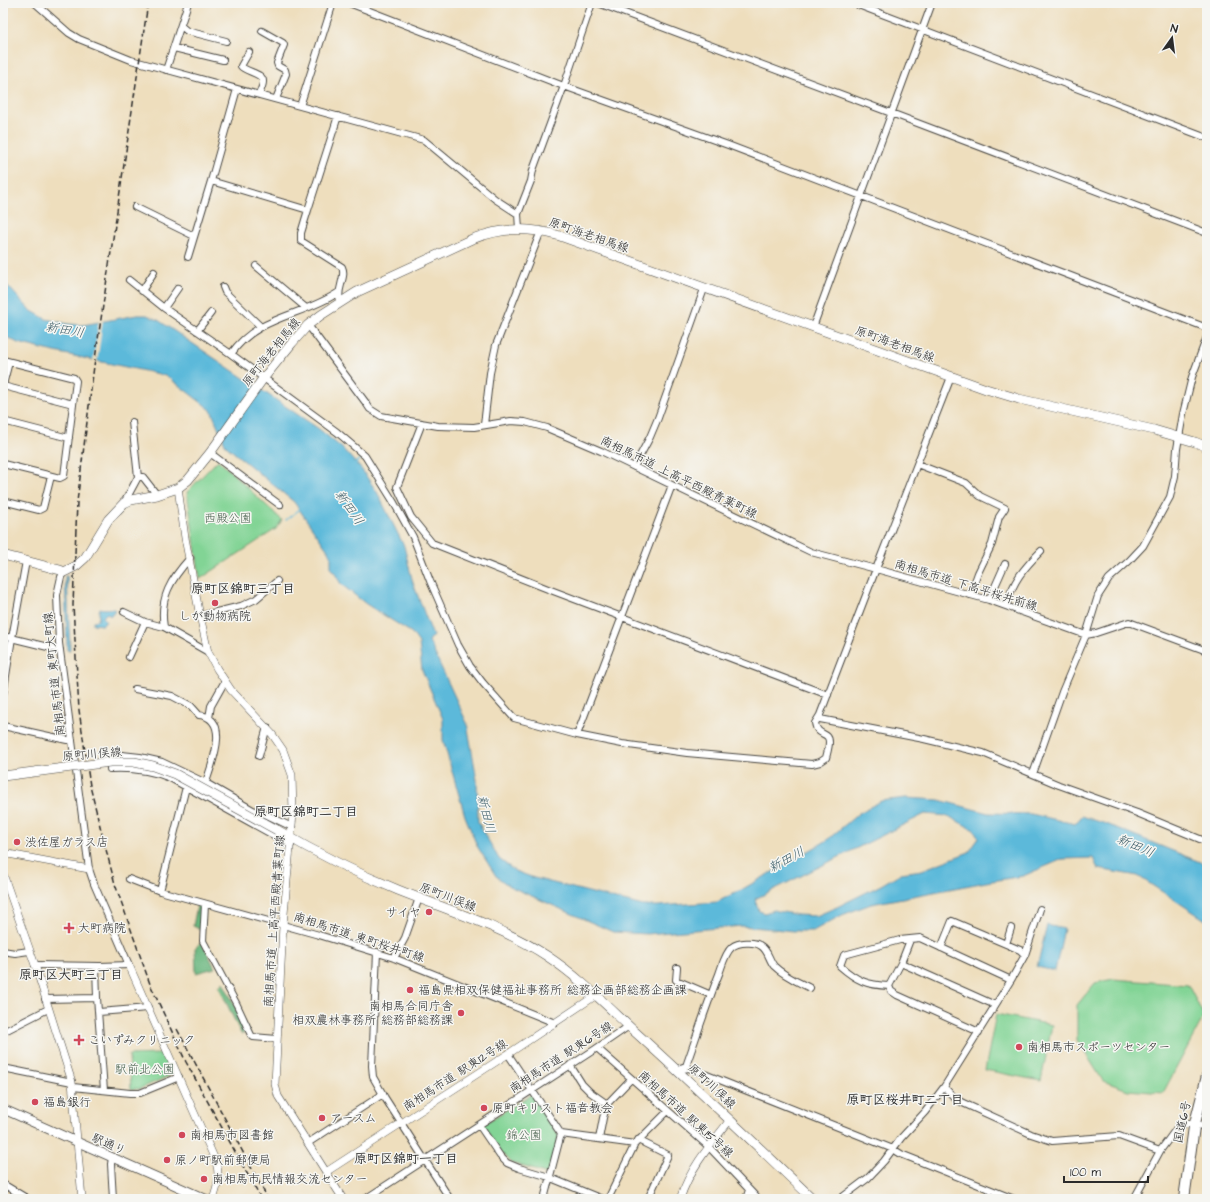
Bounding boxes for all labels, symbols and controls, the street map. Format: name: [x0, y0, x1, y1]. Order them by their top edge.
north arrow: [1152, 18, 1192, 58]
text: N: [1169, 21, 1180, 37]
street label: 原町海老相馬線: [546, 214, 631, 257]
street label: 原町海老相馬線: [238, 314, 304, 390]
water label: 新田川: [44, 318, 86, 342]
street label: 原町海老相馬線: [852, 322, 937, 367]
street label: 南相馬市道 上高平西殿青葉町線: [597, 432, 760, 523]
water label: 新田川: [331, 486, 368, 529]
park label: 西殿公園: [204, 510, 252, 527]
street label: 南相馬市道 下高平桜井前線: [892, 556, 1039, 615]
district label: 原町区錦町三丁目: [191, 580, 295, 598]
marker: しが動物病院: [210, 598, 220, 608]
place label: しが動物病院: [179, 608, 251, 625]
street label: 南相馬市道 東町大町線: [40, 611, 69, 737]
street label: 原町川俣線: [61, 743, 123, 766]
water label: 新田川: [473, 793, 499, 835]
district label: 原町区錦町二丁目: [254, 803, 358, 821]
water label: 新田川: [1114, 830, 1157, 862]
place label: 渋佐屋ガラス店: [25, 834, 109, 851]
street label: 南相馬市道 上高平西殿青葉町線: [260, 834, 289, 1008]
marker: 渋佐屋ガラス店: [12, 837, 22, 847]
water label: 新田川: [765, 843, 808, 877]
street label: 原町川俣線: [417, 879, 479, 916]
place label: サイヤ: [386, 904, 421, 921]
marker: サイヤ: [424, 907, 434, 917]
street label: 南相馬市道 東町桜井町線: [291, 908, 427, 967]
place label: 大町病院: [78, 920, 126, 937]
marker: 大町病院: [63, 922, 75, 934]
district label: 原町区大町三丁目: [19, 966, 123, 984]
place label: 福島県相双保健福祉事務所 総務企画部総務企画課: [418, 982, 687, 999]
marker: 福島県相双保健福祉事務所 総務企画部総務企画課: [405, 985, 415, 995]
place label: 南相馬合同庁舎 相双農林事務所 総務部総務課: [292, 998, 453, 1029]
marker: 南相馬合同庁舎 相双農林事務所 総務部総務課: [456, 1008, 466, 1018]
street label: 南相馬市道 駅東6号線: [506, 1018, 616, 1097]
place label: こいずみクリニック: [88, 1032, 195, 1049]
marker: こいずみクリニック: [73, 1034, 85, 1046]
street label: 南相馬市道 駅東12号線: [400, 1035, 511, 1116]
place label: 南相馬市スポーツセンター: [1027, 1039, 1170, 1056]
marker: 南相馬市スポーツセンター: [1014, 1042, 1024, 1052]
street label: 原町川俣線: [684, 1060, 739, 1113]
park label: 駅前北公園: [115, 1061, 175, 1078]
street label: 南相馬市道 駅東15号線: [634, 1067, 737, 1162]
district label: 原町区桜井町二丁目: [846, 1091, 964, 1109]
place label: 福島銀行: [43, 1094, 91, 1111]
marker: 福島銀行: [30, 1097, 40, 1107]
street label: 国道6号: [1170, 1099, 1195, 1145]
place label: 原町キリスト福音教会: [492, 1100, 613, 1117]
marker: 原町キリスト福音教会: [479, 1103, 489, 1113]
place label: アースム: [330, 1110, 377, 1127]
marker: アースム: [317, 1113, 327, 1123]
place label: 南相馬市図書館: [190, 1127, 274, 1144]
park label: 錦公園: [506, 1127, 542, 1144]
street label: 駅通り: [89, 1129, 129, 1160]
marker: 南相馬市図書館: [177, 1130, 187, 1140]
district label: 原町区錦町一丁目: [354, 1150, 458, 1168]
place label: 原ノ町駅前郵便局: [175, 1152, 271, 1169]
marker: 原ノ町駅前郵便局: [162, 1155, 172, 1165]
scale bar: [1064, 1158, 1148, 1184]
text: 100 m: [1070, 1164, 1101, 1181]
place label: 南相馬市民情報交流センター: [212, 1171, 368, 1188]
marker: 南相馬市民情報交流センター: [199, 1174, 209, 1184]

